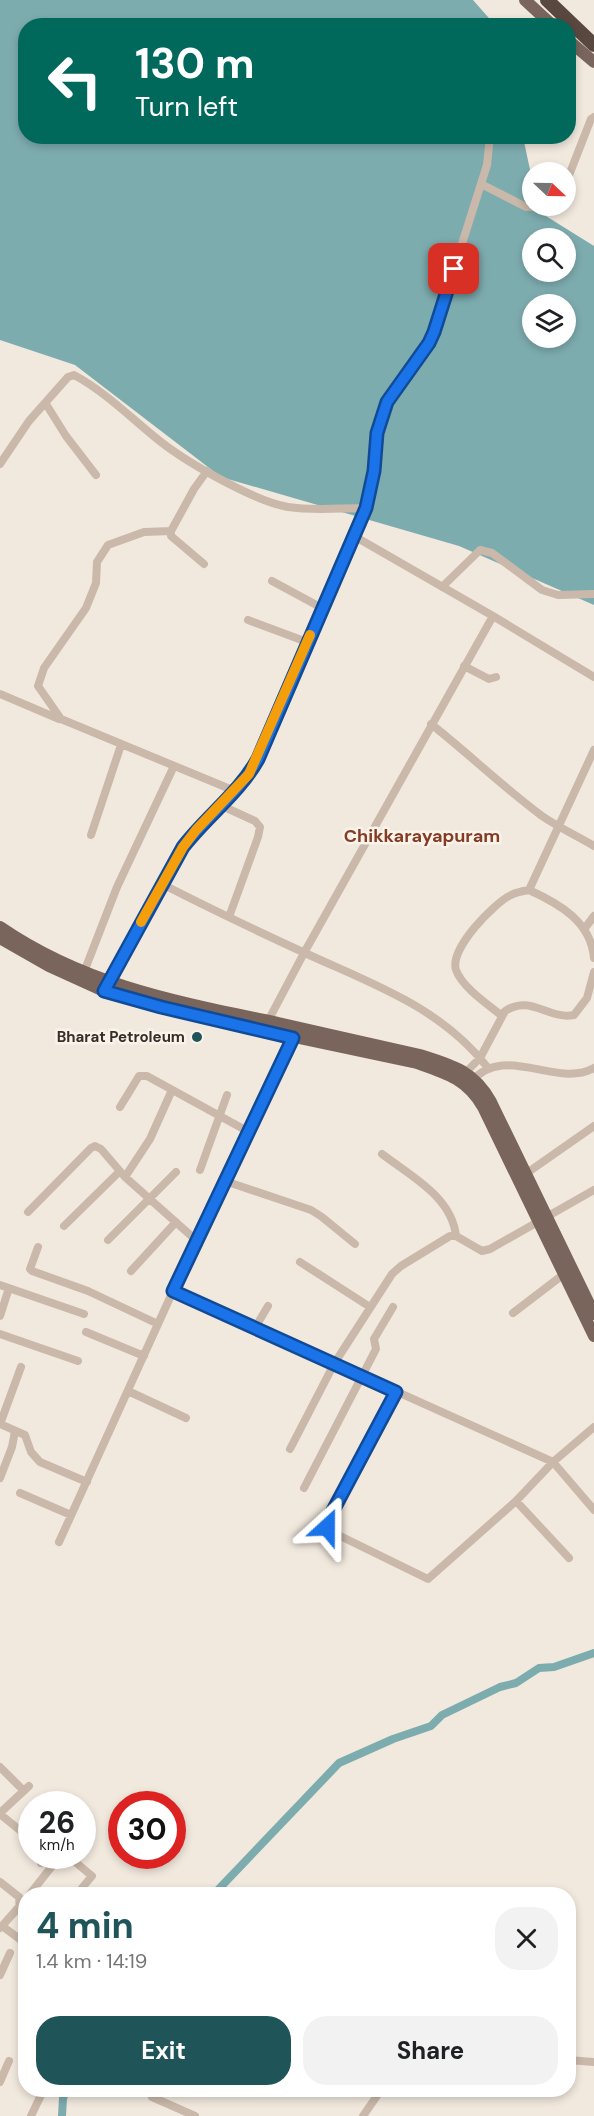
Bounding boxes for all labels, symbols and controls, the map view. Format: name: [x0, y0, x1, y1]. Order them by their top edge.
text: 130 m: [135, 36, 255, 91]
icon: left: [36, 42, 114, 120]
text: Turn left: [135, 89, 238, 124]
north arrow: [522, 162, 576, 216]
map controls: [522, 162, 576, 348]
button: search: [522, 228, 576, 282]
pin: [428, 243, 479, 294]
icon: arrive: [437, 252, 470, 285]
button: layers: [522, 294, 576, 348]
district label: Chikkarayapuram: [344, 824, 500, 848]
place label: Bharat Petroleum: [57, 1027, 185, 1047]
marker: Bharat Petroleum: [190, 1030, 204, 1044]
position arrow: [295, 1495, 359, 1559]
speed limit sign: 30: [108, 1791, 186, 1869]
text: 26: [39, 1803, 75, 1842]
text: km/h: [39, 1835, 75, 1855]
text: 4 min: [36, 1902, 134, 1949]
button: close: [495, 1907, 558, 1970]
text: 1.4 km · 14:19: [36, 1948, 147, 1974]
button: Exit: [36, 2016, 291, 2085]
button: Share: [303, 2016, 558, 2085]

